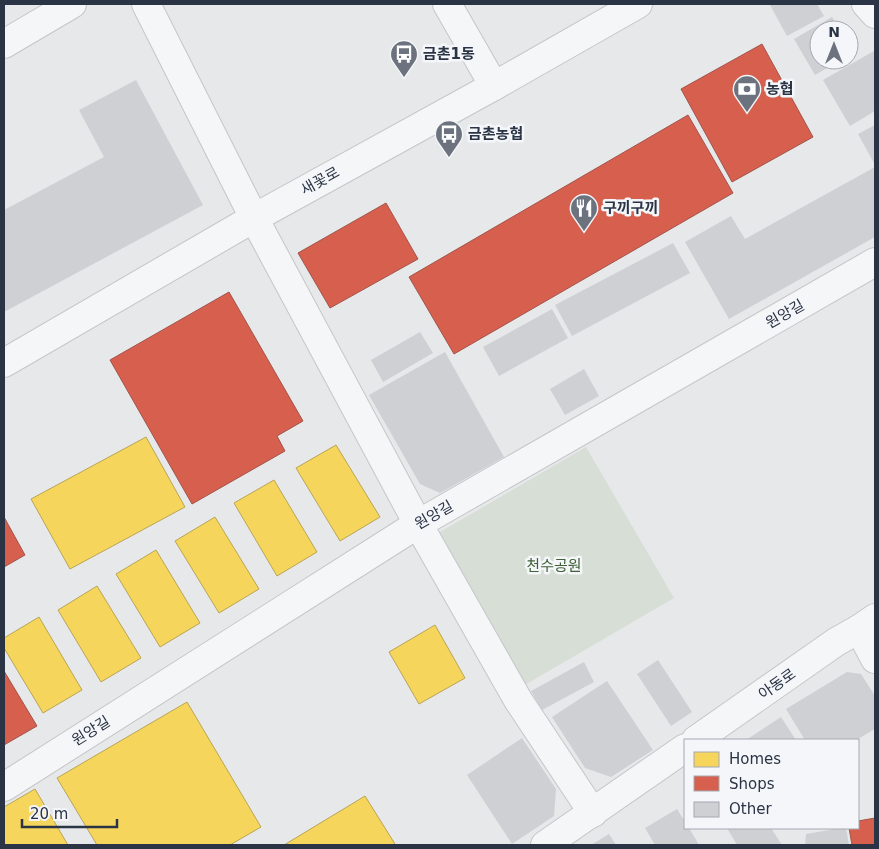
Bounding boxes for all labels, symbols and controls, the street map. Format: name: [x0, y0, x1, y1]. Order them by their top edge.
north arrow: [809, 20, 859, 70]
text: N: [828, 24, 840, 40]
bus stop icon: 금촌1동: [389, 39, 419, 78]
place label: 금촌1동: [423, 45, 475, 63]
bank icon: 농협: [732, 74, 762, 113]
place label: 농협: [766, 80, 794, 98]
bus stop icon: 금촌농협: [434, 119, 464, 158]
place label: 금촌농협: [468, 125, 523, 143]
street label: 새꽃로: [298, 163, 342, 199]
restaurant icon: 구끼구끼: [569, 193, 599, 232]
place label: 구끼구끼: [603, 199, 658, 217]
street label: 원앙길: [763, 296, 807, 332]
street label: 원앙길: [412, 497, 456, 533]
park label: 천수공원: [526, 557, 582, 575]
street label: 아동로: [755, 665, 799, 703]
street label: 원앙길: [69, 712, 113, 750]
legend: [684, 739, 859, 829]
text: Homes: [729, 750, 781, 768]
text: Shops: [729, 775, 775, 793]
scale bar: [22, 796, 118, 828]
text: Other: [729, 800, 772, 818]
text: 20 m: [30, 805, 68, 823]

